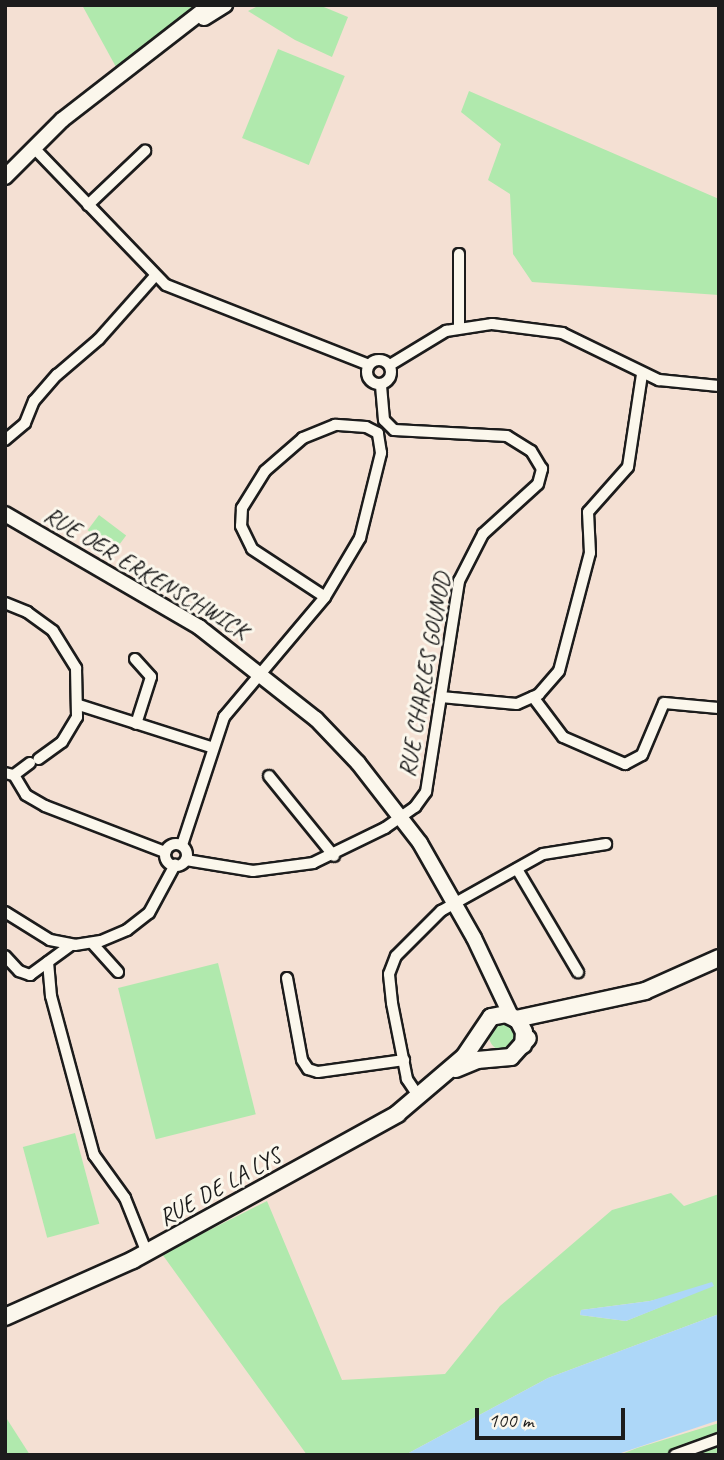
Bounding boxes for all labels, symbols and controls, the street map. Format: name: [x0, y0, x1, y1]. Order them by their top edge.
street label: RUE OER ERKENSCHWICK: [37, 500, 255, 646]
street label: RUE CHARLES GOUNOD: [393, 571, 457, 779]
street label: RUE DE LA LYS: [154, 1142, 286, 1232]
scale bar: [479, 1394, 630, 1438]
text: 100 m: [488, 1407, 533, 1433]

